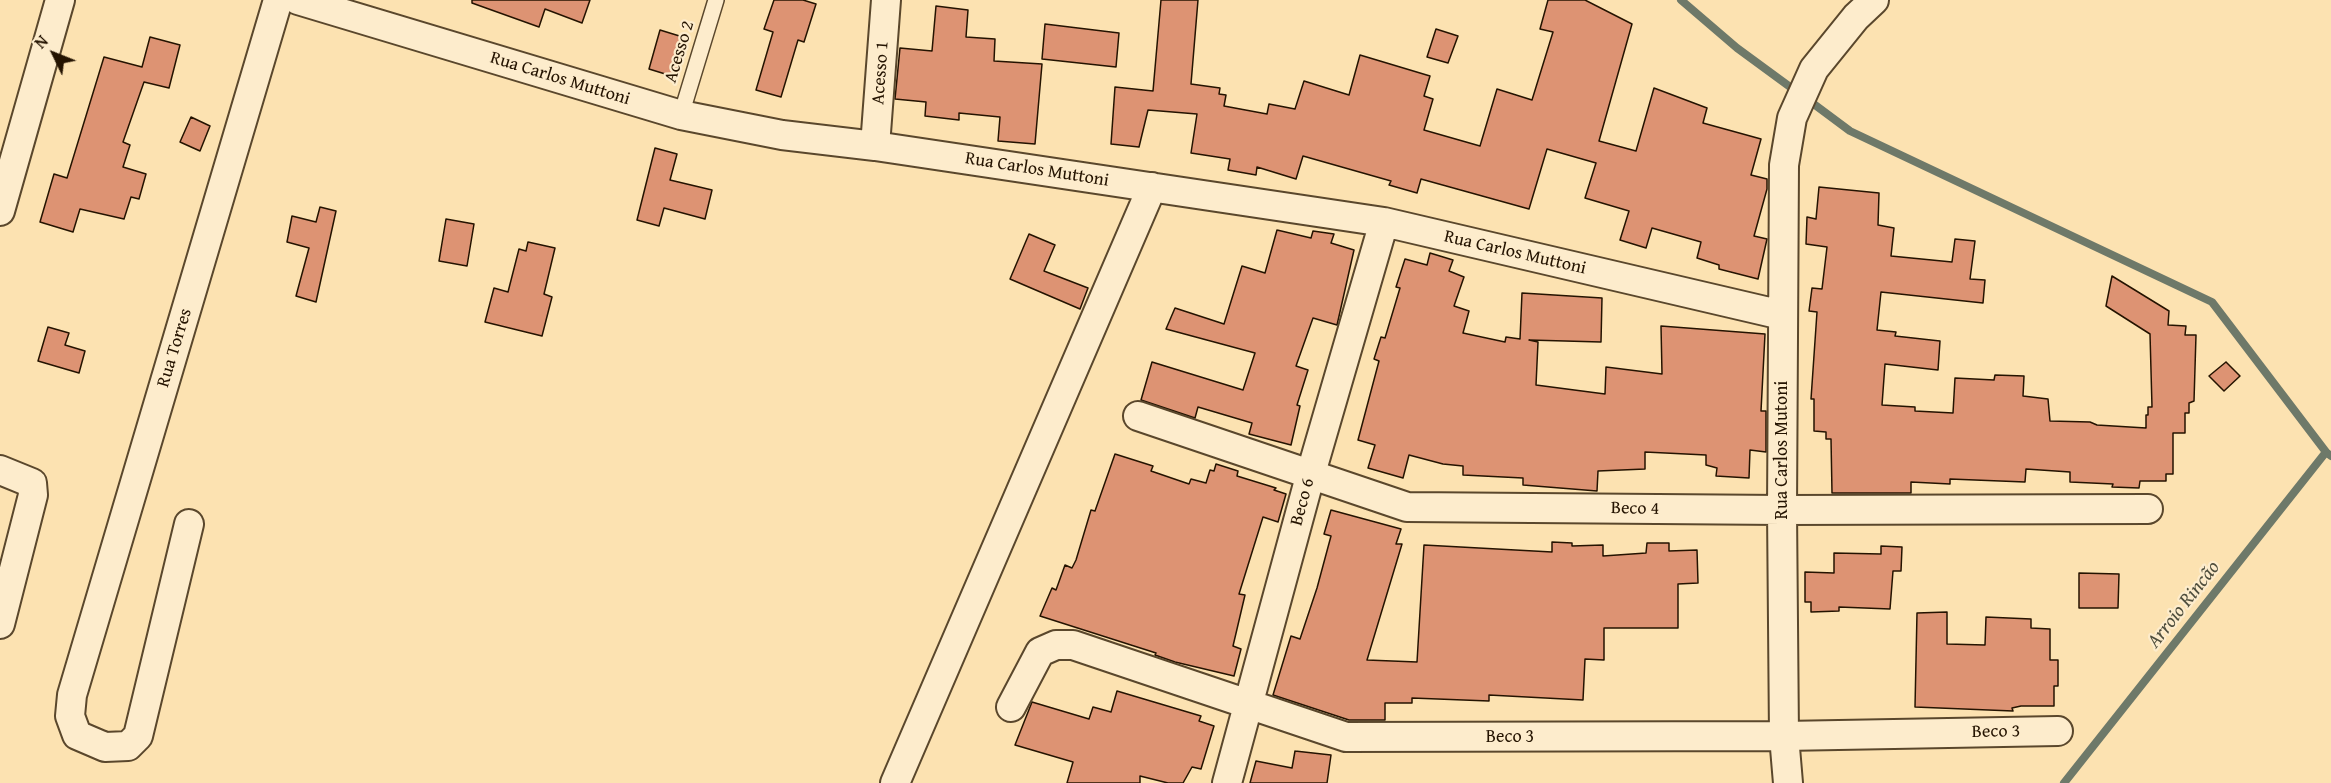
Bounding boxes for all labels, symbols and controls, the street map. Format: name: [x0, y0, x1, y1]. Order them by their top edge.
street label: Acesso 2: [660, 19, 700, 85]
north arrow: [24, 24, 84, 84]
text: N: [28, 30, 53, 54]
street label: Acesso 1: [868, 41, 894, 105]
street label: Rua Carlos Muttoni: [487, 47, 633, 111]
street label: Rua Carlos Muttoni: [964, 148, 1110, 192]
street label: Rua Carlos Muttoni: [1442, 226, 1588, 280]
street label: Rua Torres: [153, 306, 197, 390]
street label: Rua Carlos Mutoni: [1771, 381, 1793, 519]
street label: Beco 6: [1286, 476, 1320, 528]
street label: Beco 4: [1611, 498, 1659, 520]
water label: Arroio Rincão: [2142, 557, 2226, 653]
street label: Beco 3: [1972, 721, 2020, 743]
street label: Beco 3: [1486, 726, 1534, 748]

